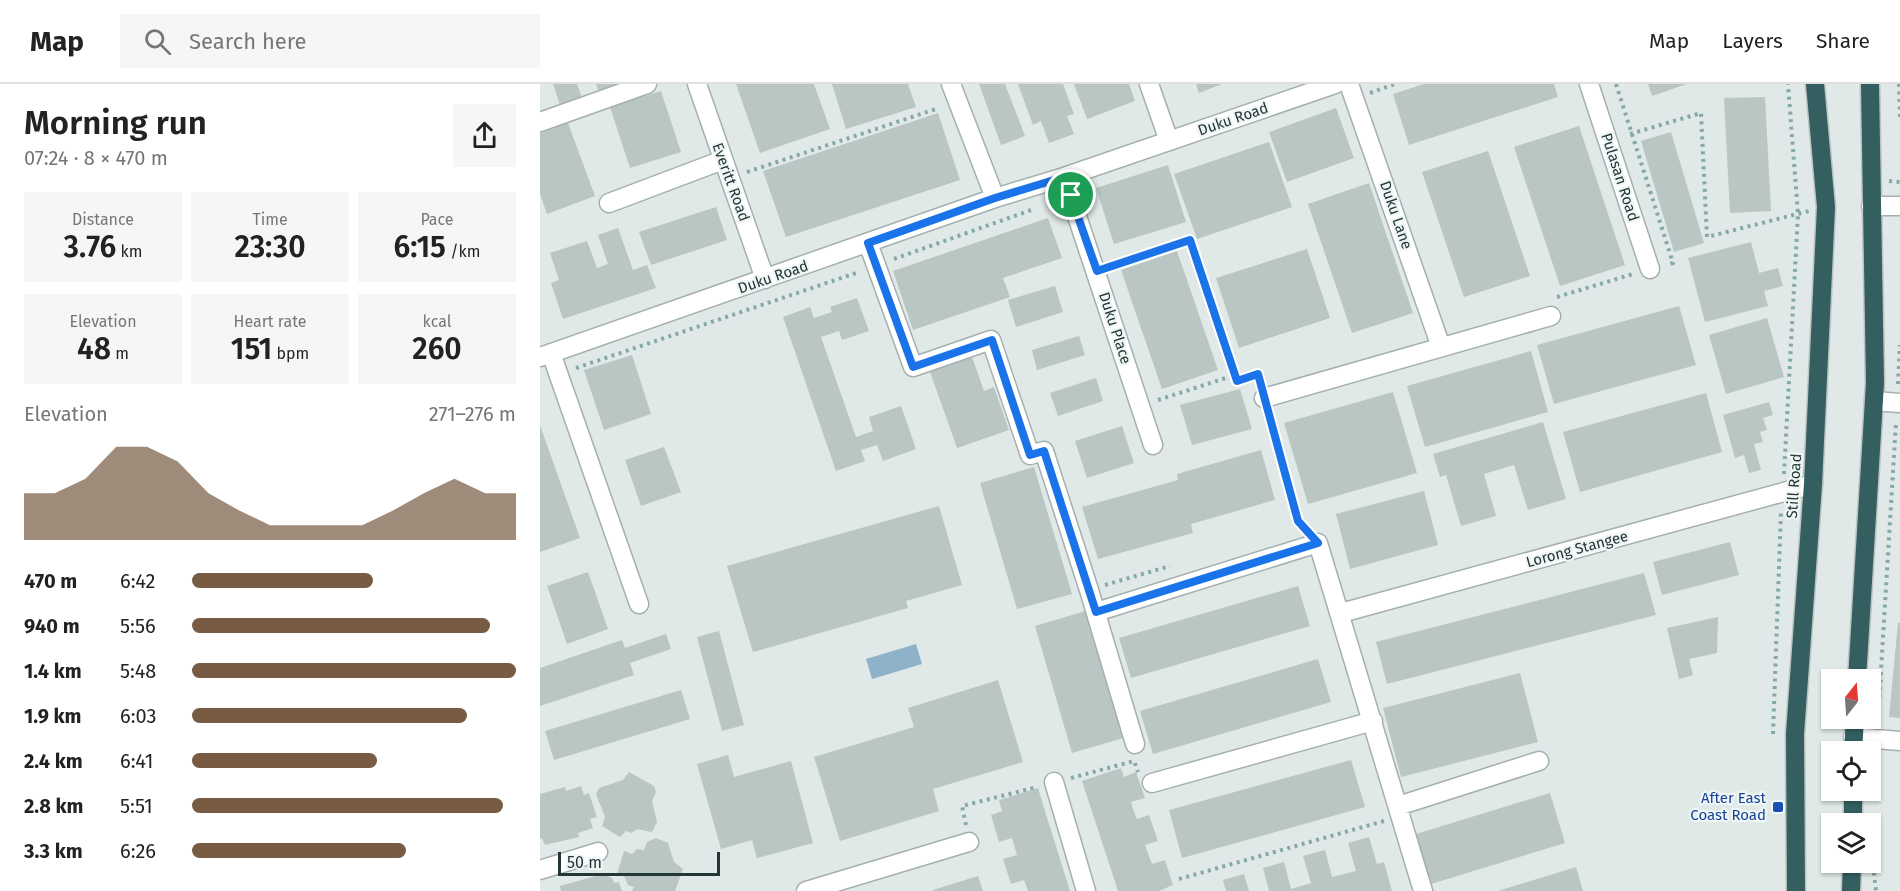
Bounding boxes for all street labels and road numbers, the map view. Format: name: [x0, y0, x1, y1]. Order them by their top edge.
street label: Duku Road: [1195, 99, 1271, 139]
street label: Pulasan Road: [1597, 131, 1643, 223]
street label: Everitt Road: [708, 140, 754, 224]
street label: Duku Lane: [1376, 178, 1416, 252]
street label: Duku Road: [735, 257, 811, 297]
street label: Duku Place: [1095, 290, 1135, 366]
street label: Still Road: [1783, 453, 1805, 519]
street label: Lorong Stangee: [1524, 527, 1630, 571]

